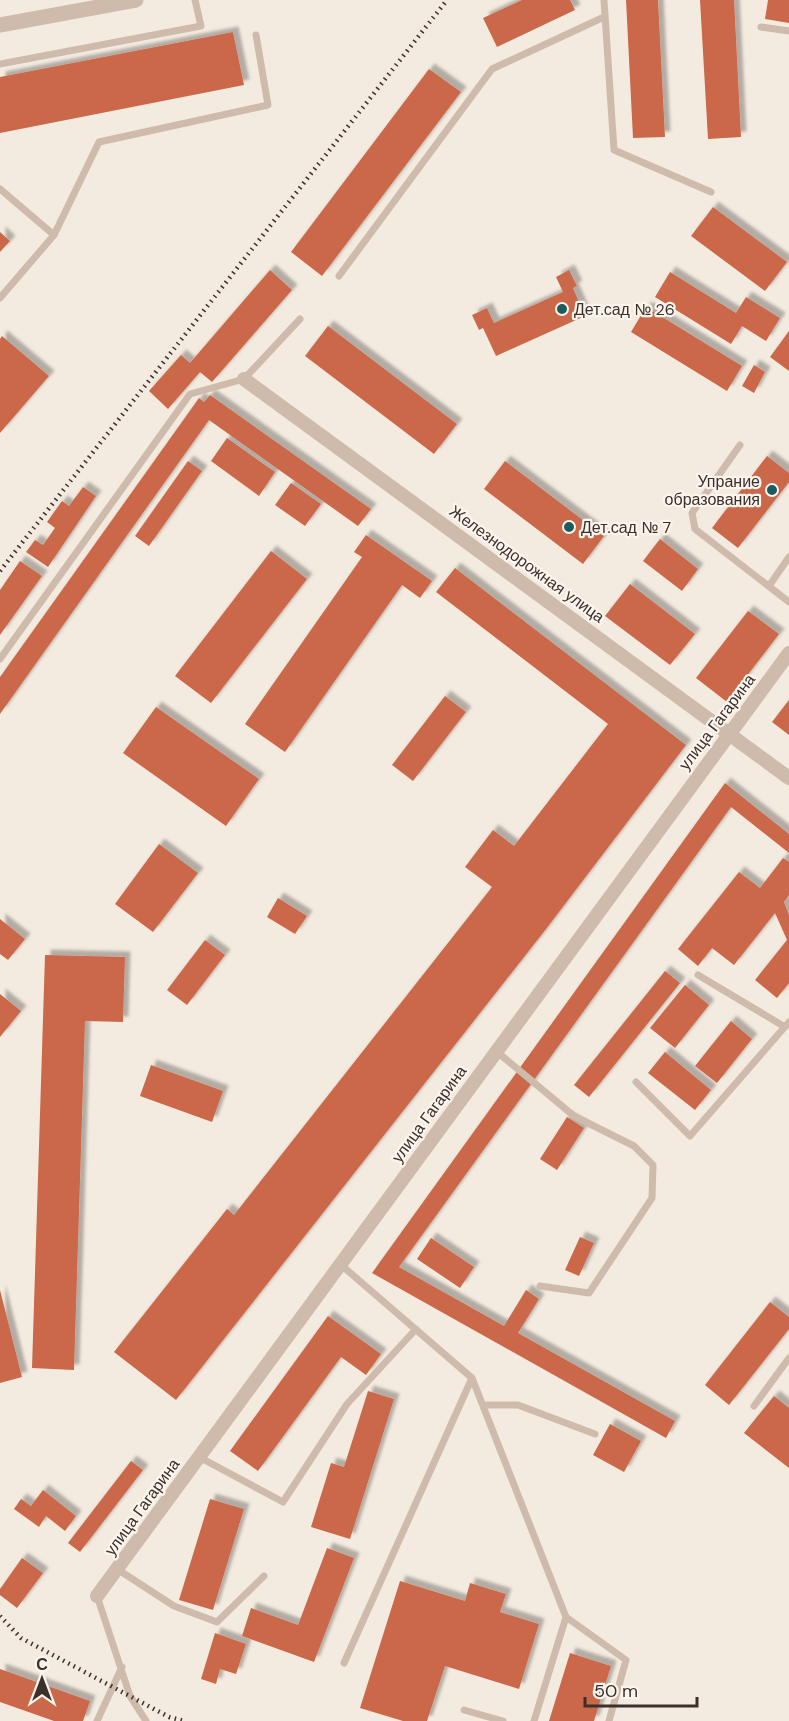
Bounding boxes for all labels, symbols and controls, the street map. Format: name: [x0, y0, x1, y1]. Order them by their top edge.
place label: Дет.сад № 26: [574, 299, 675, 320]
marker: Дет.сад № 26: [555, 302, 569, 316]
place label: Упрание образования: [665, 471, 760, 510]
marker: Упрание образования: [765, 483, 779, 497]
street label: Железнодорожная улица: [445, 501, 609, 627]
place label: Дет.сад № 7: [581, 517, 671, 538]
marker: Дет.сад № 7: [562, 520, 576, 534]
street label: улица Гагарина: [674, 670, 760, 774]
street label: улица Гагарина: [387, 1061, 471, 1167]
street label: улица Гагарина: [100, 1454, 184, 1560]
north arrow: [12, 1649, 72, 1709]
text: С: [36, 1654, 48, 1675]
scale bar: [585, 1670, 698, 1708]
text: 50 m: [594, 1679, 638, 1703]

